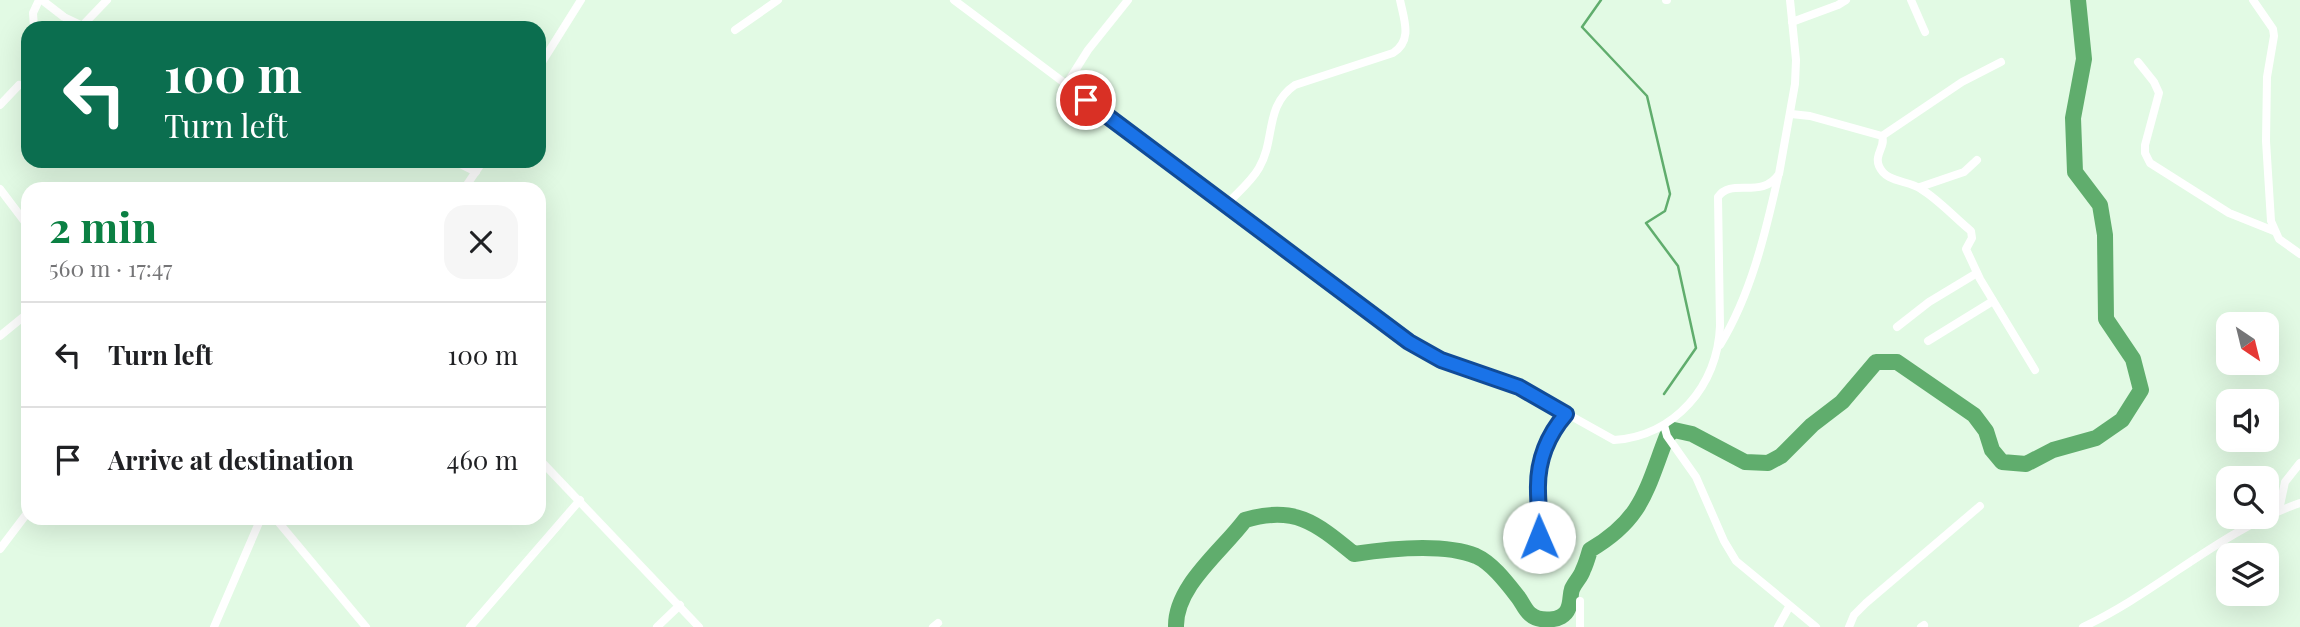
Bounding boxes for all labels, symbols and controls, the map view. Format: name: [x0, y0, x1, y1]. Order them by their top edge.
text: 100 m: [164, 40, 302, 105]
icon: left: [49, 49, 140, 140]
pin: [1056, 70, 1116, 130]
icon: arrive: [1067, 81, 1105, 119]
text: Turn left: [164, 103, 288, 146]
text: 2 min: [49, 198, 157, 254]
button: close: [444, 205, 518, 279]
text: 560 m · 17:47: [49, 252, 172, 283]
north arrow: [2216, 312, 2278, 374]
map controls: [2216, 312, 2279, 606]
icon: left: [49, 336, 87, 374]
text: Turn left: [108, 337, 213, 372]
text: 100 m: [448, 337, 518, 372]
button: sound: [2216, 389, 2279, 452]
icon: arrive: [49, 441, 87, 479]
text: Arrive at destination: [108, 442, 354, 477]
text: 460 m: [447, 442, 518, 477]
button: search: [2216, 466, 2279, 529]
position arrow: [1502, 500, 1576, 574]
button: layers: [2216, 543, 2279, 606]

